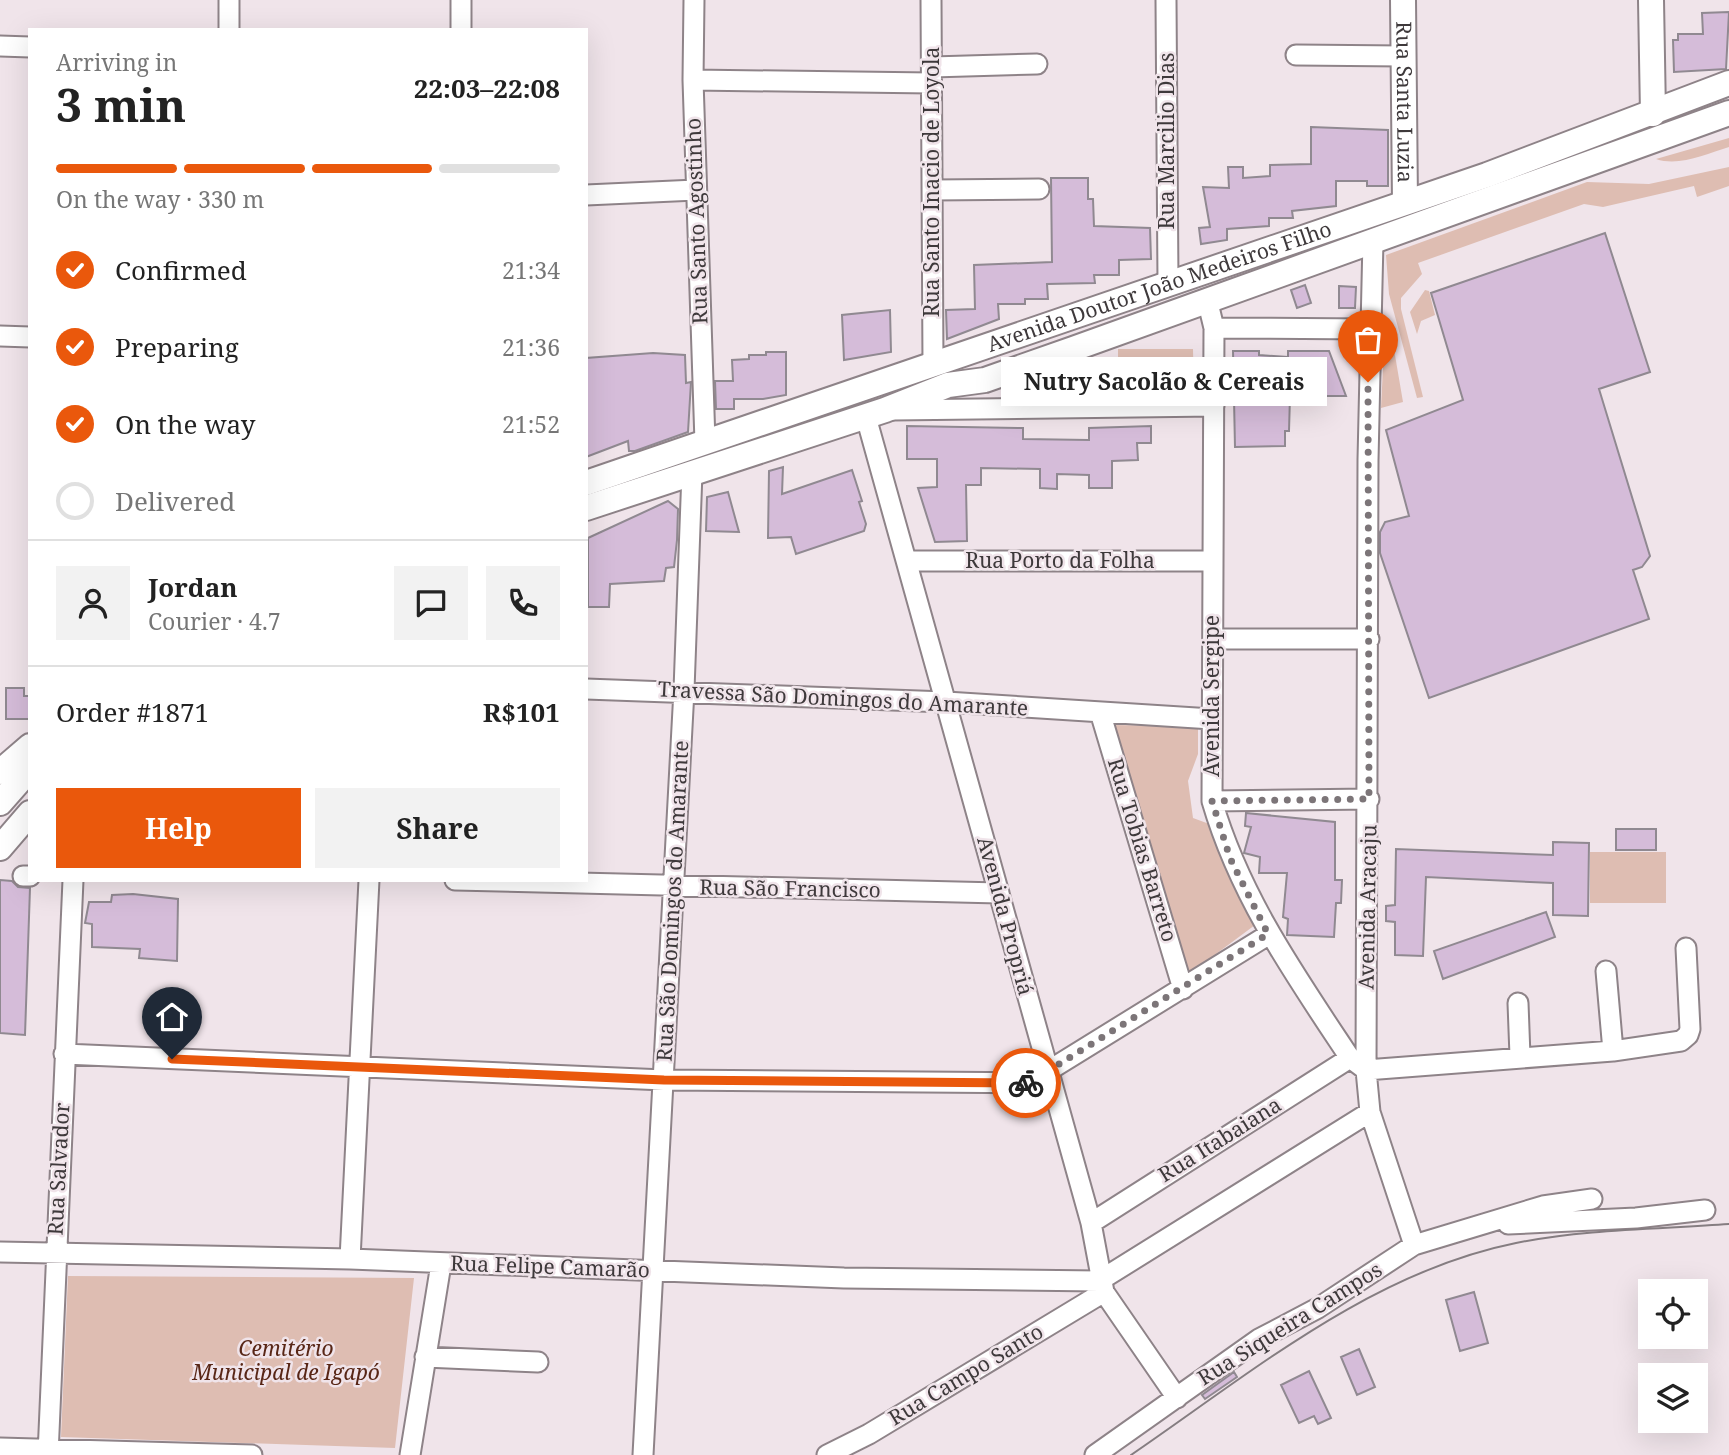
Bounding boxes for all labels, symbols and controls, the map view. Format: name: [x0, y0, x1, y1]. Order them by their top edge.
street label: Rua Santa Luzia: [1390, 21, 1420, 183]
text: Arriving in: [56, 46, 177, 78]
street label: Rua Santo Inacio de Loyola: [917, 47, 945, 317]
street label: Rua Marcilio Dias: [1152, 53, 1180, 229]
text: 22:03–22:08: [414, 70, 560, 106]
text: 3 min: [56, 73, 186, 135]
street label: Rua Santo Agostinho: [678, 117, 714, 325]
text: On the way · 330 m: [56, 183, 264, 215]
street label: Avenida Doutor João Medeiros Filho: [983, 214, 1335, 358]
icon: check: [56, 251, 94, 289]
text: Confirmed: [115, 252, 247, 288]
text: 21:34: [502, 254, 560, 286]
pin: [1338, 310, 1398, 382]
icon: bag: [1349, 321, 1387, 359]
icon: check: [56, 328, 94, 366]
text: Preparing: [115, 329, 239, 365]
text: 21:36: [502, 331, 560, 363]
callout: Nutry Sacolão & Cereais: [1000, 358, 1326, 406]
text: Nutry Sacolão & Cereais: [1024, 365, 1304, 397]
icon: check: [56, 405, 94, 443]
text: On the way: [115, 406, 255, 442]
text: 21:52: [502, 408, 560, 440]
text: Delivered: [115, 483, 235, 519]
street label: Rua Porto da Folha: [965, 546, 1155, 574]
button: person: [56, 566, 130, 640]
button: chat: [394, 566, 468, 640]
button: phone: [486, 566, 560, 640]
text: Jordan: [148, 569, 238, 605]
text: Courier · 4.7: [148, 605, 281, 637]
street label: Avenida Sergipe: [1197, 615, 1225, 777]
street label: Travessa São Domingos do Amarante: [657, 674, 1029, 722]
text: Order #1871: [56, 694, 209, 730]
text: R$101: [483, 694, 560, 730]
street label: Rua São Domingos do Amarante: [650, 740, 694, 1062]
street label: Rua Tobias Barreto: [1102, 754, 1184, 945]
button: Help: [56, 788, 301, 868]
button: Share: [315, 788, 560, 868]
street label: Avenida Aracaju: [1352, 824, 1382, 990]
street label: Avenida Propriá: [971, 833, 1041, 998]
street label: Rua São Francisco: [699, 872, 881, 904]
pin: [142, 987, 202, 1059]
icon: home: [153, 998, 191, 1036]
courier: [991, 1048, 1061, 1118]
icon: bike: [1007, 1064, 1045, 1102]
street label: Rua Itabaiana: [1153, 1090, 1286, 1188]
street label: Rua Salvador: [41, 1102, 75, 1236]
street label: Rua Felipe Camarão: [450, 1249, 650, 1283]
street label: Rua Siqueira Campos: [1192, 1255, 1387, 1391]
map controls: [1638, 1279, 1708, 1433]
button: locate: [1638, 1279, 1708, 1349]
street label: Rua Campo Santo: [883, 1317, 1048, 1431]
park label: Cemitério Municipal de Igapó: [191, 1334, 380, 1386]
button: layers: [1638, 1363, 1708, 1433]

